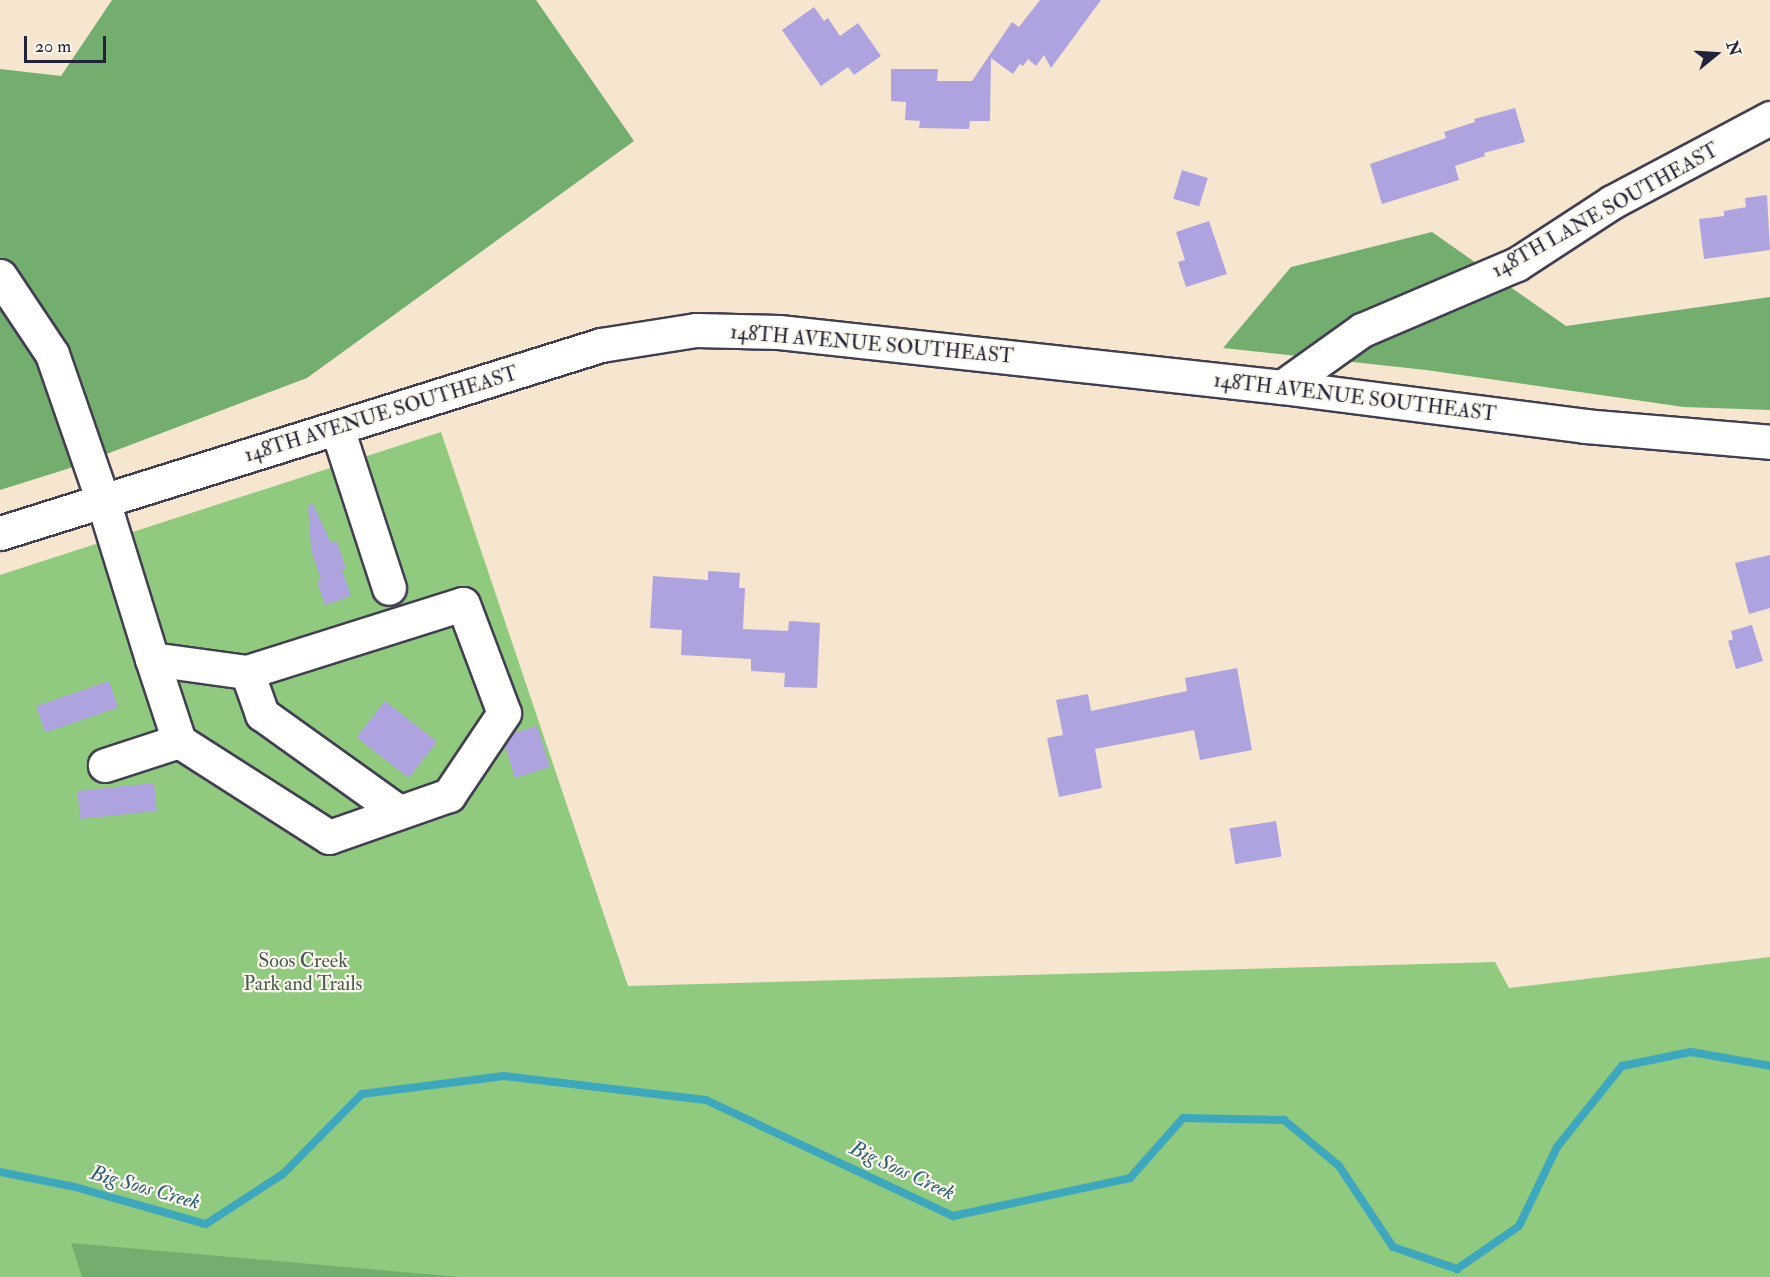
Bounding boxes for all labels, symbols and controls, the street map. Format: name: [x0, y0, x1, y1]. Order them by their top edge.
scale bar: [27, 24, 110, 62]
north arrow: [1686, 24, 1746, 84]
text: 20 m: [35, 35, 71, 58]
text: N: [1721, 39, 1745, 58]
street label: 148TH LANE SOUTHEAST: [1488, 138, 1722, 282]
street label: 148TH AVENUE SOUTHEAST: [729, 320, 1015, 368]
street label: 148TH AVENUE SOUTHEAST: [242, 361, 520, 467]
street label: 148TH AVENUE SOUTHEAST: [1212, 368, 1498, 426]
park label: Soos Creek Park and Trails: [244, 949, 362, 996]
water label: Big Soos Creek: [846, 1136, 958, 1206]
water label: Big Soos Creek: [87, 1160, 203, 1216]

